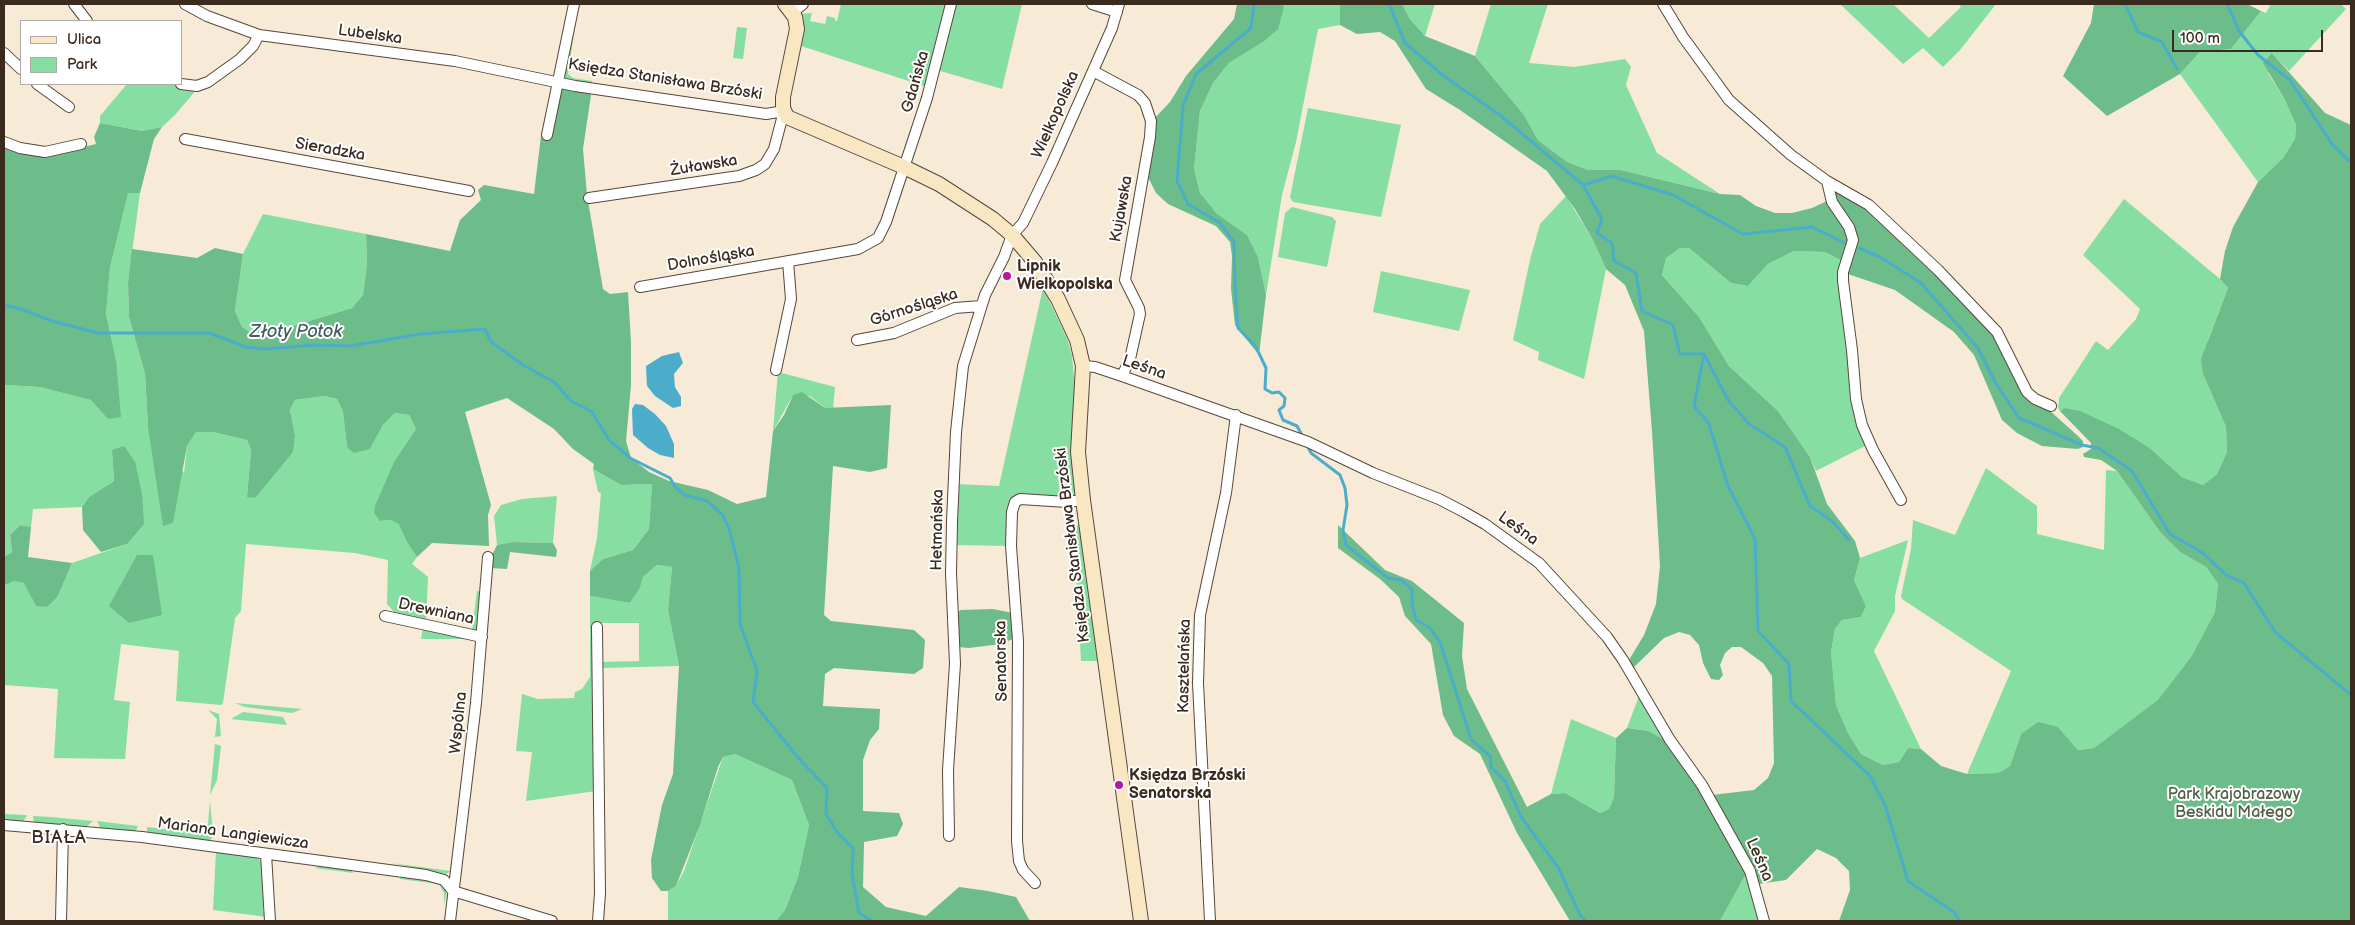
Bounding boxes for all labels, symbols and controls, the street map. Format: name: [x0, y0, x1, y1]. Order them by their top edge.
legend: [20, 20, 182, 85]
scale bar: [2175, 20, 2326, 52]
street label: Lubelska: [337, 21, 403, 49]
text: 100 m: [2180, 29, 2220, 48]
text: Ulica: [67, 30, 101, 49]
street label: Gdańska: [898, 49, 934, 115]
text: Park: [67, 55, 97, 74]
street label: Księdza Stanisława Brzóski: [567, 55, 763, 105]
street label: Wielkopolska: [1028, 68, 1084, 162]
street label: Sieradzka: [293, 134, 367, 166]
street label: Żuławska: [669, 151, 739, 181]
street label: Kujawska: [1107, 174, 1137, 244]
street label: Dolnośląska: [666, 242, 756, 276]
place label: Lipnik Wielkopolska: [1017, 257, 1113, 295]
marker: Lipnik Wielkopolska: [1001, 270, 1013, 282]
street label: Górnośląska: [868, 285, 960, 331]
water label: Złoty Potok: [250, 321, 342, 343]
street label: Leśna: [1119, 352, 1169, 384]
street label: Księdza Stanisława Brzóski: [1052, 446, 1094, 644]
street label: Hetmańska: [928, 489, 948, 571]
street label: Leśna: [1494, 508, 1542, 550]
street label: Drewniana: [396, 595, 476, 629]
street label: Kasztelańska: [1175, 619, 1195, 713]
street label: Senatorska: [992, 620, 1012, 702]
street label: Wspólna: [446, 691, 472, 755]
place label: Księdza Brzóski Senatorska: [1129, 766, 1246, 804]
marker: Księdza Brzóski Senatorska: [1113, 779, 1125, 791]
park label: Park Krajobrazowy Beskidu Małego: [2168, 785, 2300, 823]
street label: Mariana Langiewicza: [156, 814, 310, 854]
district label: BIAŁA: [31, 827, 87, 849]
street label: Leśna: [1741, 835, 1777, 885]

